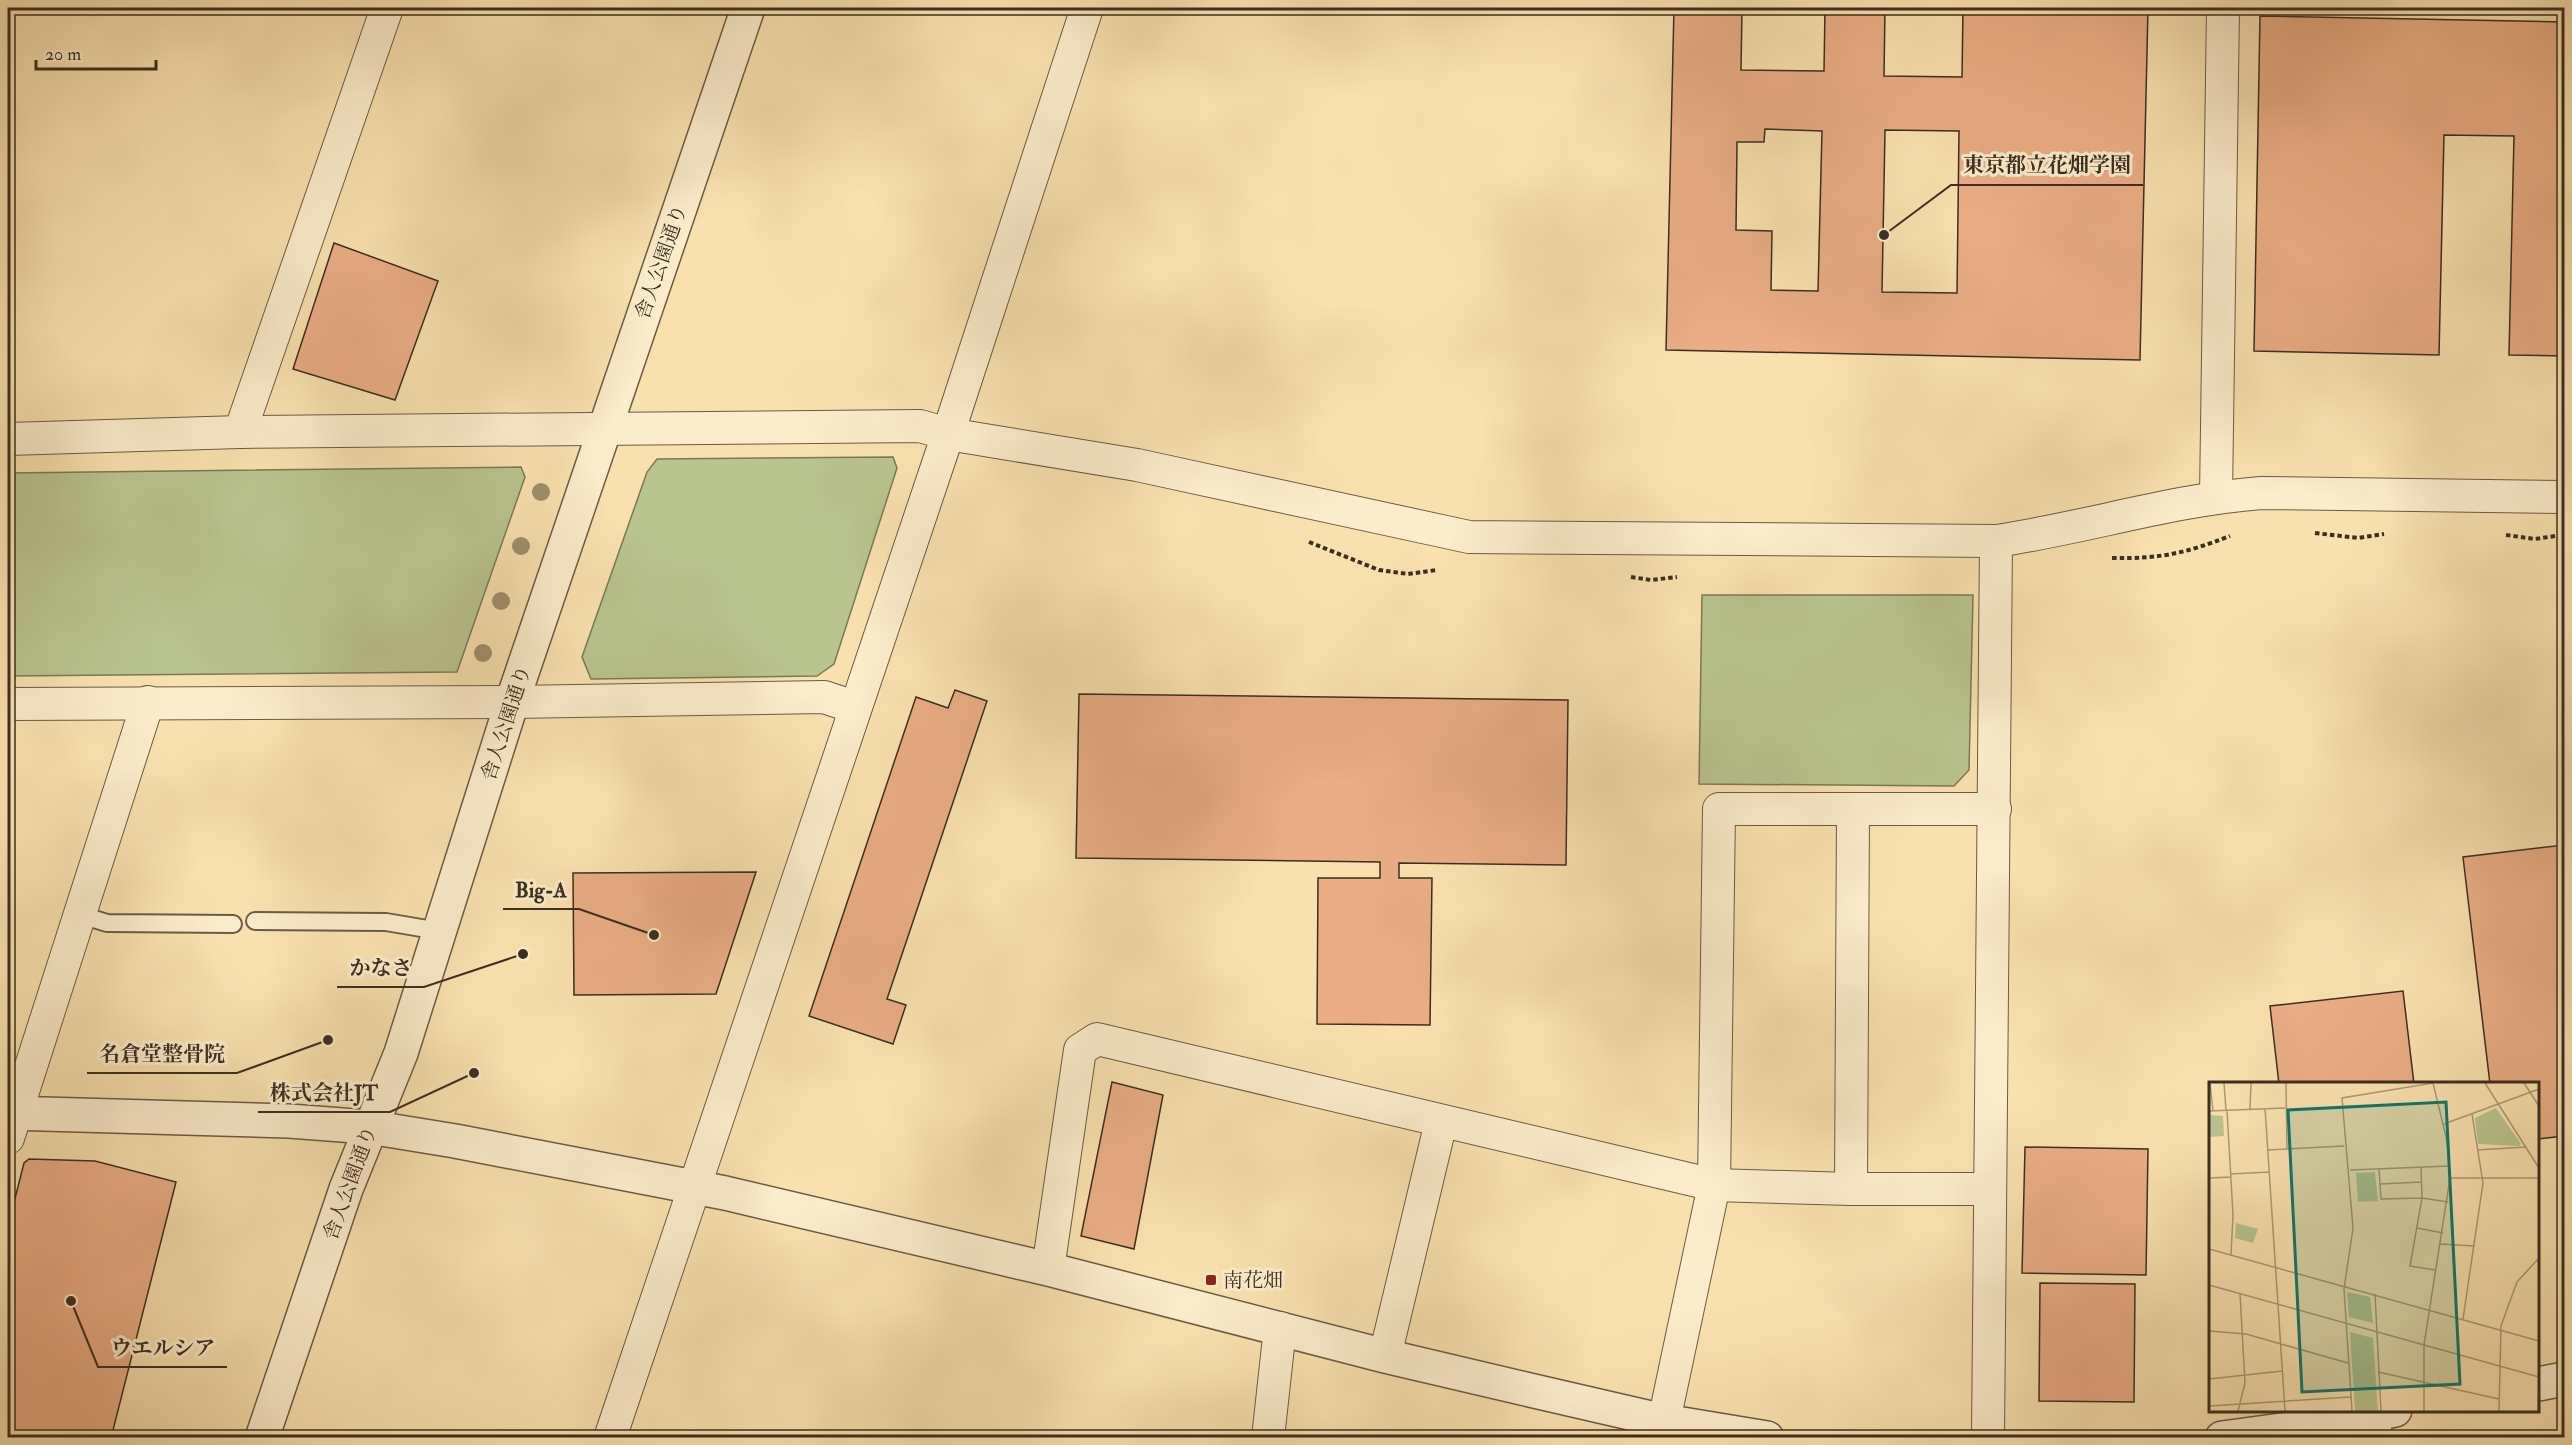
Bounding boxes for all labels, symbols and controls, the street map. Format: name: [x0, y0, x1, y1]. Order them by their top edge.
scale bar: [36, 33, 156, 71]
text: 20 m: [45, 43, 81, 66]
callout: 東京都立花畑学園: [1951, 146, 2143, 185]
text: 東京都立花畑学園: [1963, 152, 2131, 179]
street label: 舎人公園通り: [630, 201, 692, 323]
street label: 舎人公園通り: [476, 662, 536, 784]
callout: Big-A: [503, 870, 579, 909]
text: Big-A: [515, 877, 568, 904]
callout: かなさ: [337, 948, 424, 987]
text: かなさ: [350, 955, 413, 982]
callout: 名倉堂整骨院: [87, 1034, 237, 1073]
text: 名倉堂整骨院: [99, 1041, 225, 1068]
callout: 株式会社JT: [258, 1073, 390, 1112]
text: 株式会社JT: [270, 1080, 378, 1107]
inset map: [2209, 1082, 2539, 1412]
street label: 舎人公園通り: [318, 1122, 382, 1244]
place label: 南花畑: [1223, 1268, 1283, 1293]
marker: 南花畑: [1204, 1273, 1218, 1287]
callout: ウエルシア: [98, 1328, 227, 1367]
text: ウエルシア: [111, 1335, 215, 1362]

